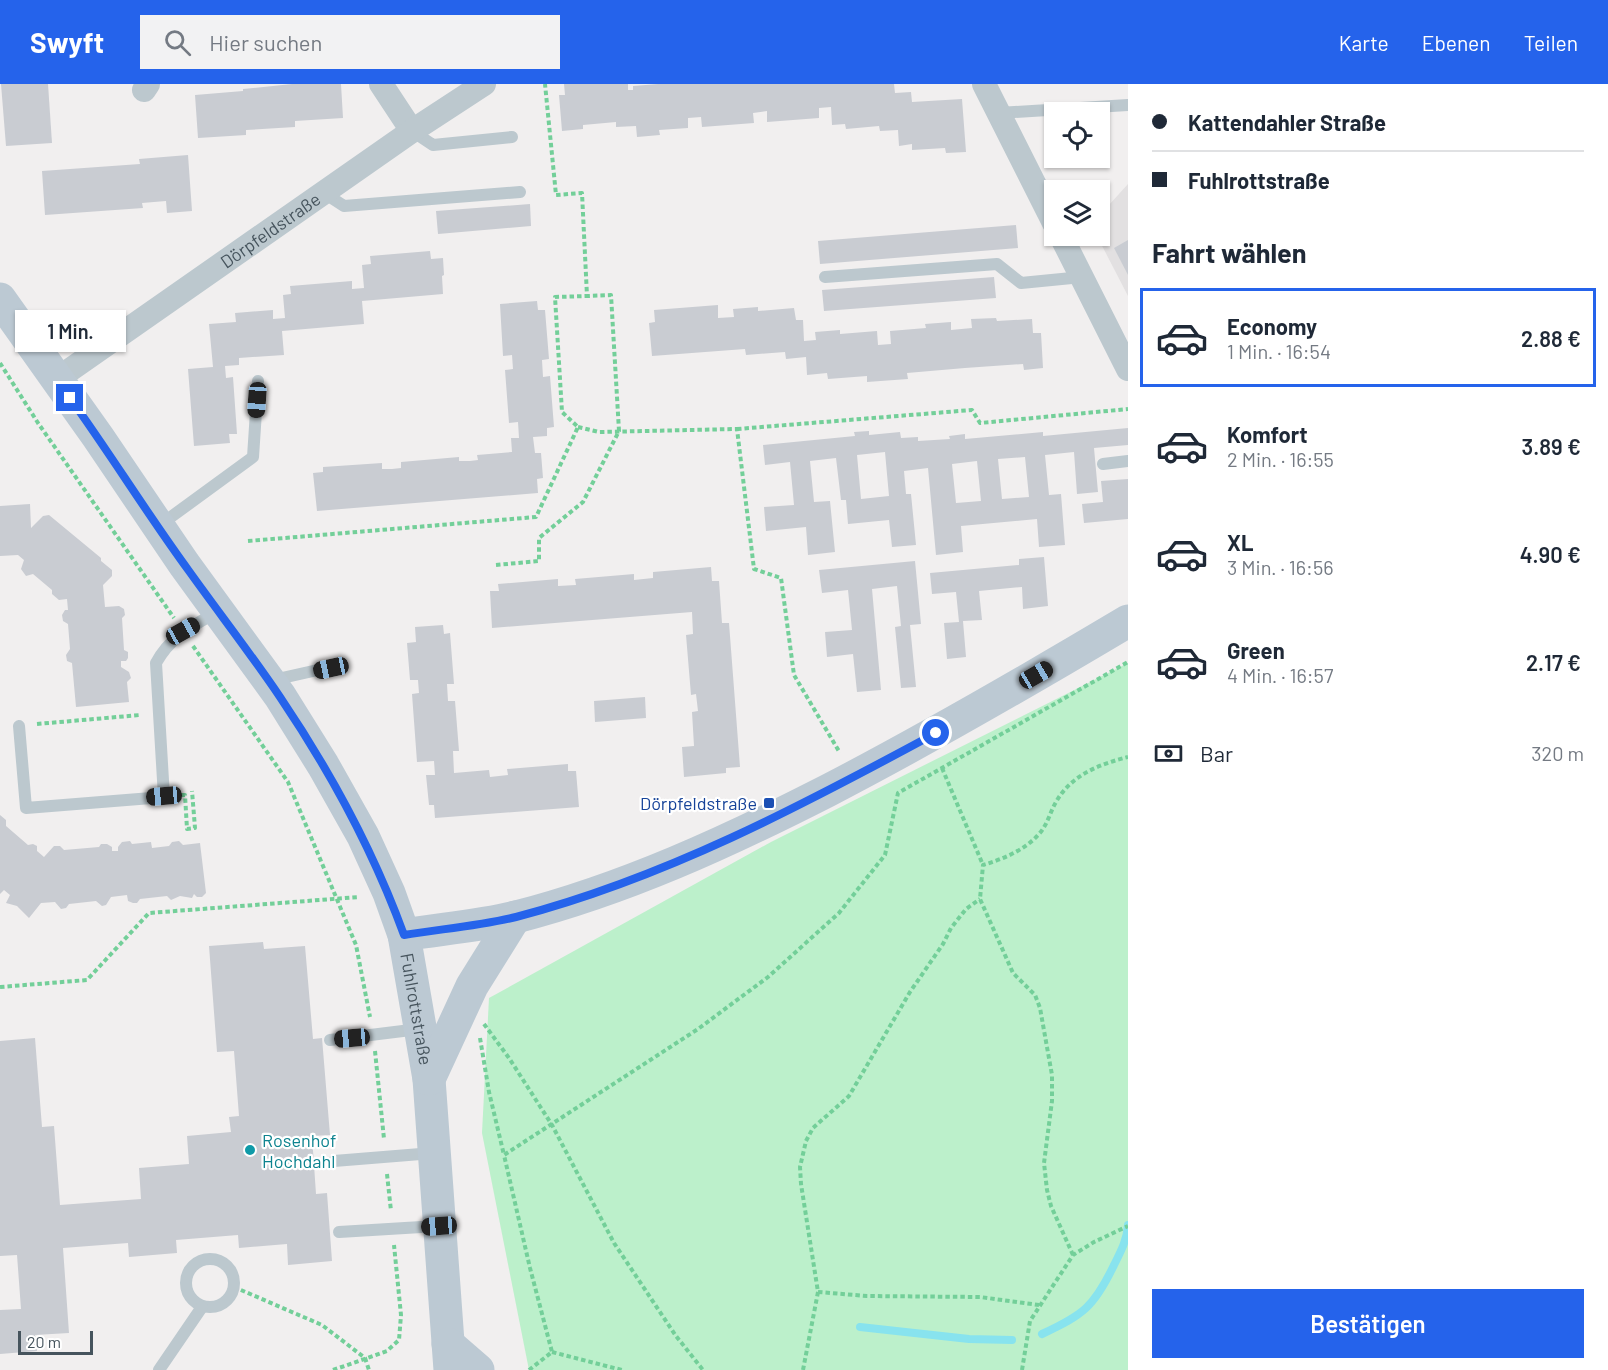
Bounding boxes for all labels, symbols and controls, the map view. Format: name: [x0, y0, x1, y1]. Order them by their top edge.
search box: [140, 15, 560, 69]
text: Swyft: [30, 25, 104, 59]
icon: search: [161, 26, 194, 59]
text: Hier suchen: [209, 29, 322, 55]
text: Karte: [1339, 30, 1389, 55]
text: Ebenen: [1422, 30, 1491, 55]
text: Teilen: [1524, 30, 1578, 55]
map controls: [1044, 102, 1110, 246]
button: locate: [1044, 102, 1110, 168]
text: Kattendahler Straße: [1188, 109, 1386, 135]
text: Fuhlrottstraße: [1188, 167, 1330, 193]
button: layers: [1044, 180, 1110, 246]
street label: Dörpfeldstraße: [216, 188, 324, 273]
text: Fahrt wählen: [1152, 236, 1307, 268]
callout: 1 Min.: [14, 311, 125, 353]
icon: car: [1155, 311, 1209, 365]
text: Economy: [1227, 313, 1317, 339]
text: 1 Min.: [47, 319, 94, 343]
text: 2.88 €: [1521, 325, 1581, 351]
text: 1 Min. · 16:54: [1227, 339, 1331, 363]
car: [247, 381, 267, 419]
route end: [56, 384, 83, 411]
icon: car: [1155, 419, 1209, 473]
text: Komfort: [1227, 421, 1308, 447]
text: 3.89 €: [1522, 433, 1581, 459]
text: 2 Min. · 16:55: [1227, 447, 1334, 471]
icon: car: [1155, 527, 1209, 581]
text: XL: [1227, 529, 1253, 555]
text: 4.90 €: [1520, 541, 1581, 567]
text: 3 Min. · 16:56: [1227, 555, 1333, 579]
car: [163, 614, 203, 648]
icon: car: [1155, 635, 1209, 689]
text: Green: [1227, 637, 1285, 663]
text: 2.17 €: [1526, 649, 1581, 675]
car: [312, 655, 350, 681]
car: [1016, 658, 1056, 692]
text: 4 Min. · 16:57: [1227, 663, 1333, 687]
route start: [922, 719, 949, 746]
icon: cash: [1152, 737, 1185, 770]
text: Bar: [1200, 740, 1233, 766]
text: 320 m: [1531, 741, 1584, 765]
car: [145, 785, 183, 807]
place label: Dörpfeldstraße: [640, 792, 757, 814]
marker: Dörpfeldstraße: [762, 796, 776, 810]
street label: Fuhlrottstraße: [396, 951, 437, 1067]
car: [333, 1027, 371, 1049]
place label: Rosenhof Hochdahl: [262, 1129, 336, 1172]
marker: Rosenhof Hochdahl: [243, 1143, 257, 1157]
car: [420, 1216, 458, 1236]
button: Bestätigen: [1152, 1289, 1584, 1358]
scale bar: [18, 1328, 93, 1356]
text: 20 m: [27, 1332, 61, 1351]

